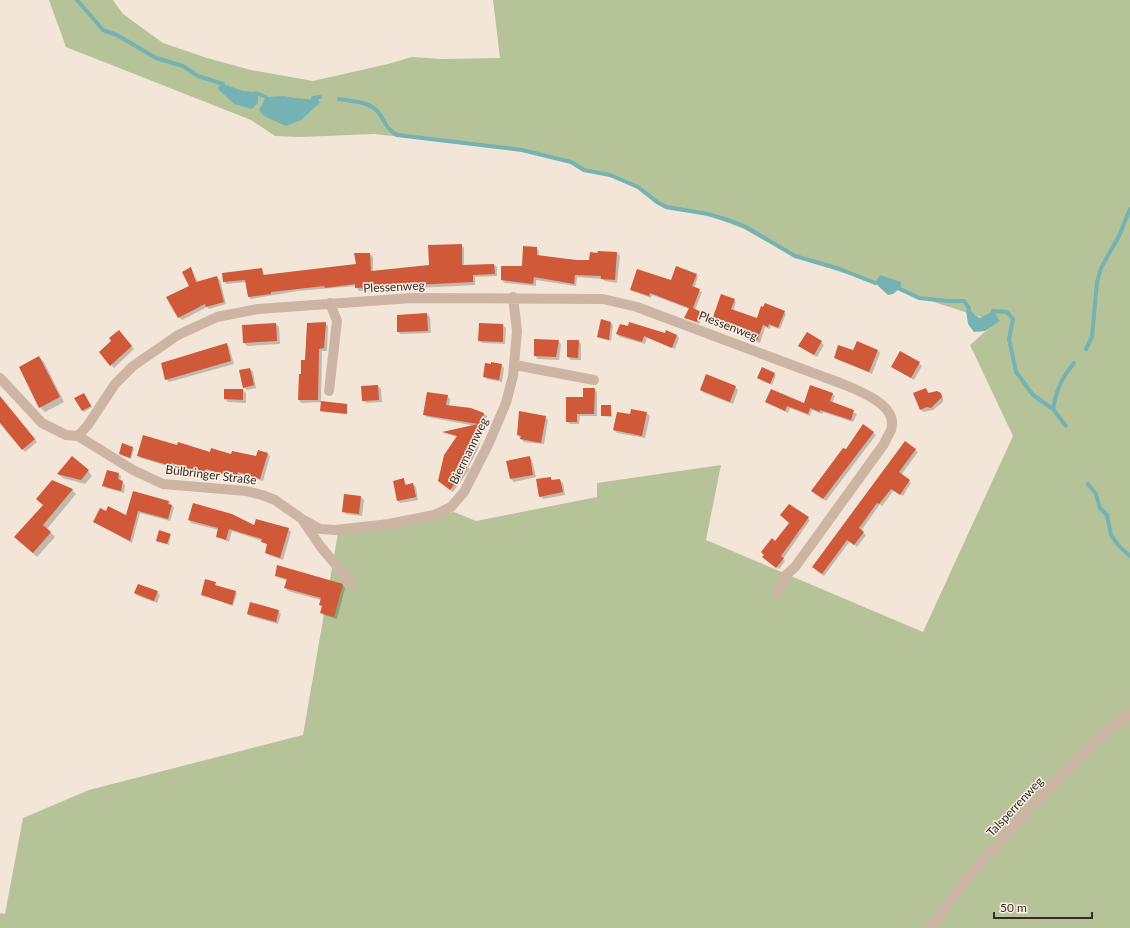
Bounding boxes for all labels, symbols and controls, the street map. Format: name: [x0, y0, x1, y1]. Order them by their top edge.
street label: Plessenweg: [363, 277, 425, 296]
street label: Plessenweg: [697, 307, 760, 344]
street label: Biermannweg: [446, 415, 491, 487]
street label: Bülbringer Straße: [165, 461, 257, 488]
street label: Talsperrenweg: [983, 774, 1046, 840]
scale bar: [994, 894, 1092, 920]
text: 50 m: [1000, 900, 1027, 915]

